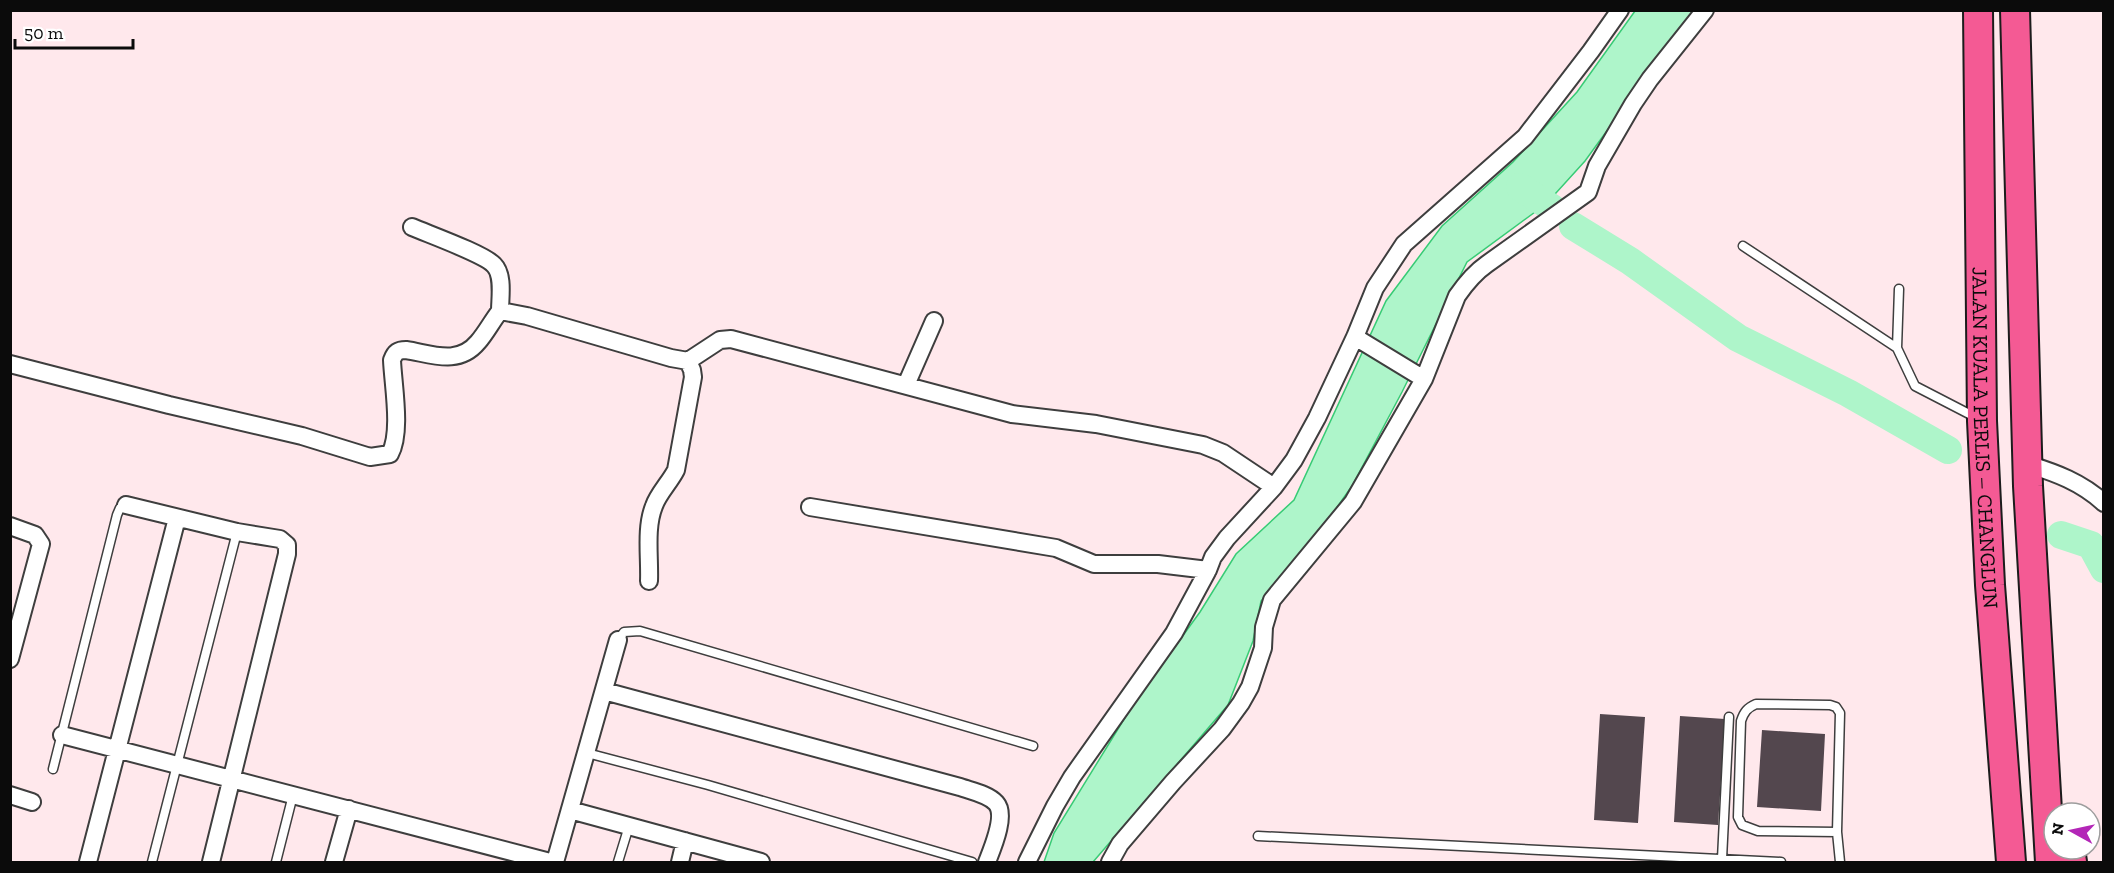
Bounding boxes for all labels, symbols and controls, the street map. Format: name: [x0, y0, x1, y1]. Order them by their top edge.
scale bar: [15, 12, 134, 50]
text: 50 m: [24, 22, 64, 44]
street label: JALAN KUALA PERLIS – CHANGLUN: [1968, 267, 2004, 610]
north arrow: [2042, 801, 2102, 861]
text: N: [2047, 822, 2068, 836]

